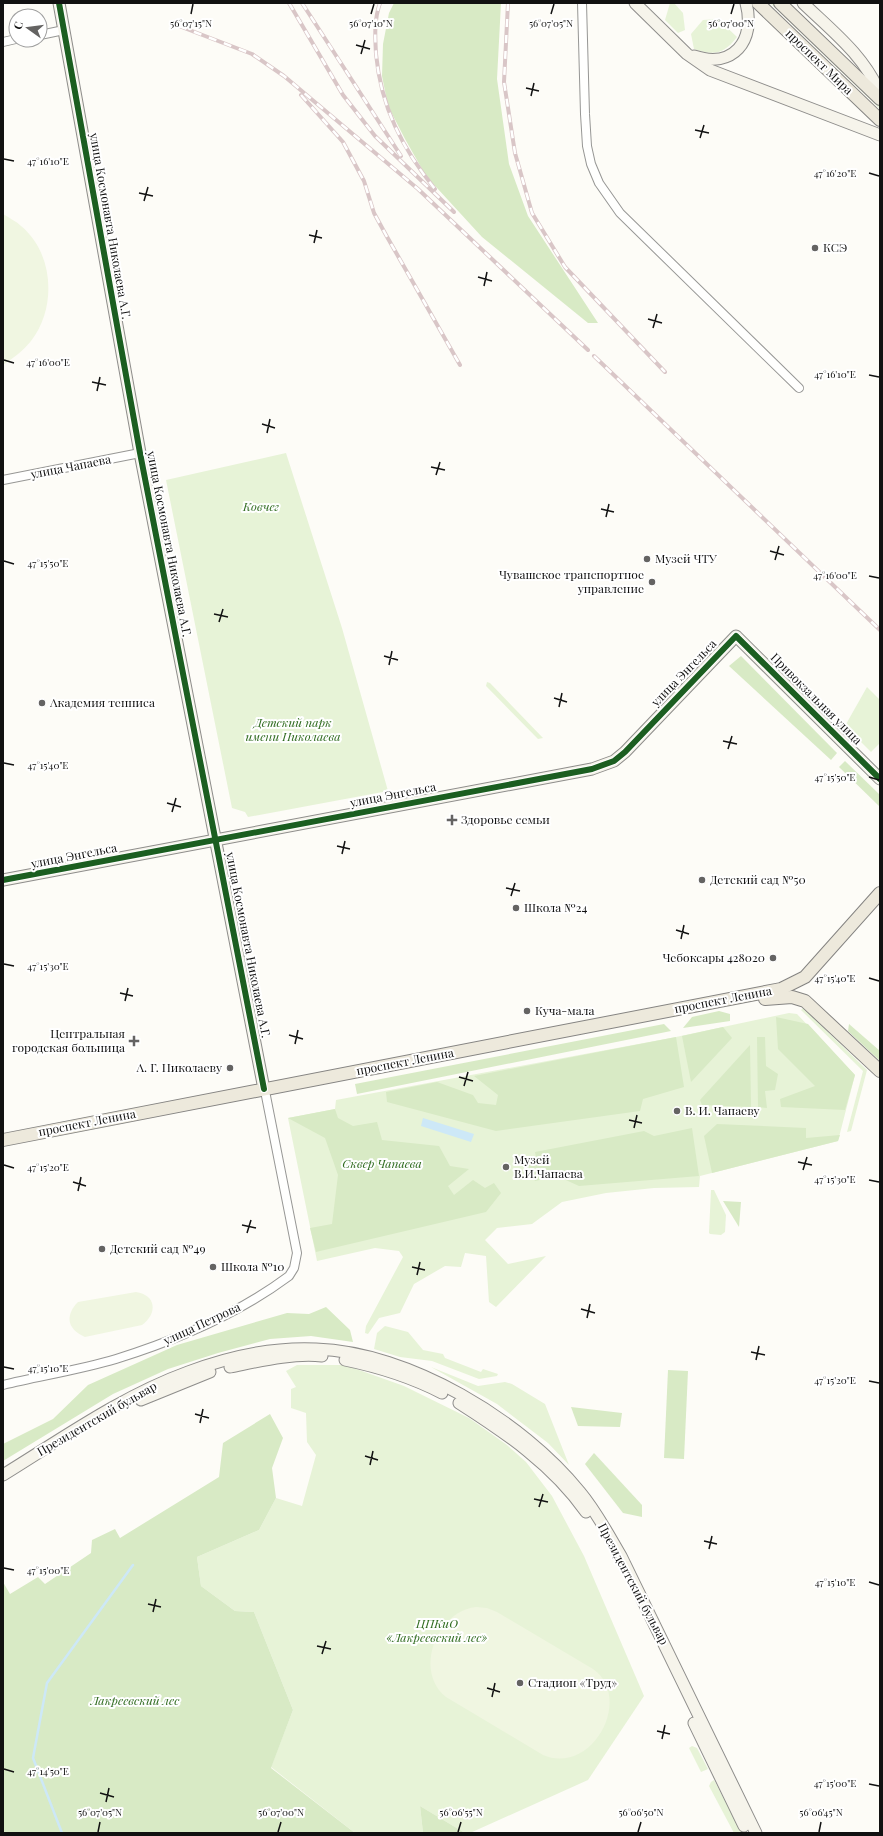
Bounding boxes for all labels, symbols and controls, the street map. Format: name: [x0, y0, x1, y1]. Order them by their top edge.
north arrow: [8, 8, 48, 48]
text: 56°07'15"N: [170, 16, 212, 30]
text: 56°07'10"N: [349, 16, 393, 30]
text: 56°07'05"N: [529, 16, 573, 30]
text: 56°07'00"N: [708, 16, 754, 30]
text: С: [10, 20, 26, 31]
street label: проспект Мира: [783, 25, 857, 97]
street label: улица Космонавта Николаева А.Г.: [87, 130, 135, 320]
text: 47°16'10"E: [27, 154, 69, 168]
text: 47°16'20"E: [814, 166, 856, 180]
place label: КСЭ: [823, 239, 847, 255]
marker: КСЭ: [810, 243, 820, 253]
text: 47°16'00"E: [26, 355, 70, 369]
text: 47°16'10"E: [814, 367, 856, 381]
street label: улица Космонавта Николаева А.Г.: [144, 449, 196, 638]
street label: улица Чапаева: [28, 450, 112, 482]
park label: Ковчег: [242, 498, 280, 514]
place label: Музей ЧТУ: [655, 550, 717, 566]
marker: Музей ЧТУ: [642, 554, 652, 564]
text: 47°15'50"E: [28, 556, 68, 570]
place label: Чувашское транспортное управление: [499, 566, 644, 596]
text: 47°16'00"E: [813, 568, 857, 582]
marker: Чувашское транспортное управление: [647, 577, 657, 587]
street label: улица Энгельса: [647, 635, 719, 710]
street label: Привокзальная улица: [768, 649, 866, 748]
place label: Академия тенниса: [49, 694, 155, 710]
marker: Академия тенниса: [37, 698, 47, 708]
park label: Детский парк имени Николаева: [246, 714, 340, 744]
text: 47°15'40"E: [28, 758, 68, 772]
text: 47°15'50"E: [815, 770, 855, 784]
street label: улица Энгельса: [348, 778, 437, 810]
place label: Здоровье семьи: [461, 811, 550, 827]
marker: Здоровье семьи: [446, 814, 458, 826]
street label: улица Энгельса: [29, 839, 118, 871]
street label: улица Космонавта Николаева А.Г.: [223, 850, 275, 1039]
place label: Детский сад №50: [710, 871, 806, 887]
marker: Детский сад №50: [697, 875, 707, 885]
place label: Школа №24: [524, 899, 588, 915]
marker: Школа №24: [511, 903, 521, 913]
place label: Чебоксары 428020: [662, 949, 765, 965]
marker: Чебоксары 428020: [768, 953, 778, 963]
text: 47°15'30"E: [27, 959, 69, 973]
text: 47°15'40"E: [815, 971, 855, 985]
street label: проспект Ленина: [673, 982, 773, 1016]
place label: Куча-мала: [535, 1002, 595, 1018]
marker: Куча-мала: [522, 1006, 532, 1016]
place label: Центральная городская больница: [12, 1025, 126, 1055]
marker: Центральная городская больница: [128, 1035, 140, 1047]
street label: проспект Ленина: [355, 1044, 455, 1078]
place label: А. Г. Николаеву: [136, 1059, 222, 1075]
marker: А. Г. Николаеву: [225, 1063, 235, 1073]
place label: В. И. Чапаеву: [685, 1102, 760, 1118]
street label: проспект Ленина: [37, 1105, 137, 1139]
marker: В. И. Чапаеву: [672, 1106, 682, 1116]
place label: Музей В.И.Чапаева: [514, 1151, 583, 1181]
park label: Сквер Чапаева: [342, 1155, 422, 1171]
text: 47°15'20"E: [27, 1160, 69, 1174]
marker: Музей В.И.Чапаева: [501, 1162, 511, 1172]
text: 47°15'30"E: [814, 1172, 856, 1186]
place label: Детский сад №49: [110, 1240, 206, 1256]
marker: Детский сад №49: [97, 1244, 107, 1254]
place label: Школа №10: [221, 1258, 284, 1274]
marker: Школа №10: [208, 1262, 218, 1272]
street label: улица Петрова: [160, 1298, 243, 1348]
text: 47°15'10"E: [28, 1361, 68, 1375]
text: 47°15'20"E: [814, 1373, 856, 1387]
street label: Президентский бульвар: [34, 1377, 159, 1459]
street label: Президентский бульвар: [595, 1520, 673, 1647]
text: 47°15'00"E: [27, 1563, 69, 1577]
text: 47°15'10"E: [815, 1575, 855, 1589]
park label: ЦПКиО «Лакреевский лес»: [386, 1615, 488, 1645]
place label: Стадион «Труд»: [528, 1674, 617, 1690]
marker: Стадион «Труд»: [515, 1678, 525, 1688]
park label: Лакреевский лес: [90, 1692, 180, 1708]
text: 47°14'50"E: [27, 1764, 69, 1778]
text: 47°15'00"E: [814, 1776, 856, 1790]
text: 56°07'05"N: [78, 1805, 122, 1819]
text: 56°07'00"N: [258, 1805, 304, 1819]
text: 56°06'55"N: [439, 1805, 483, 1819]
text: 56°06'50"N: [618, 1805, 664, 1819]
text: 56°06'45"N: [799, 1805, 843, 1819]

